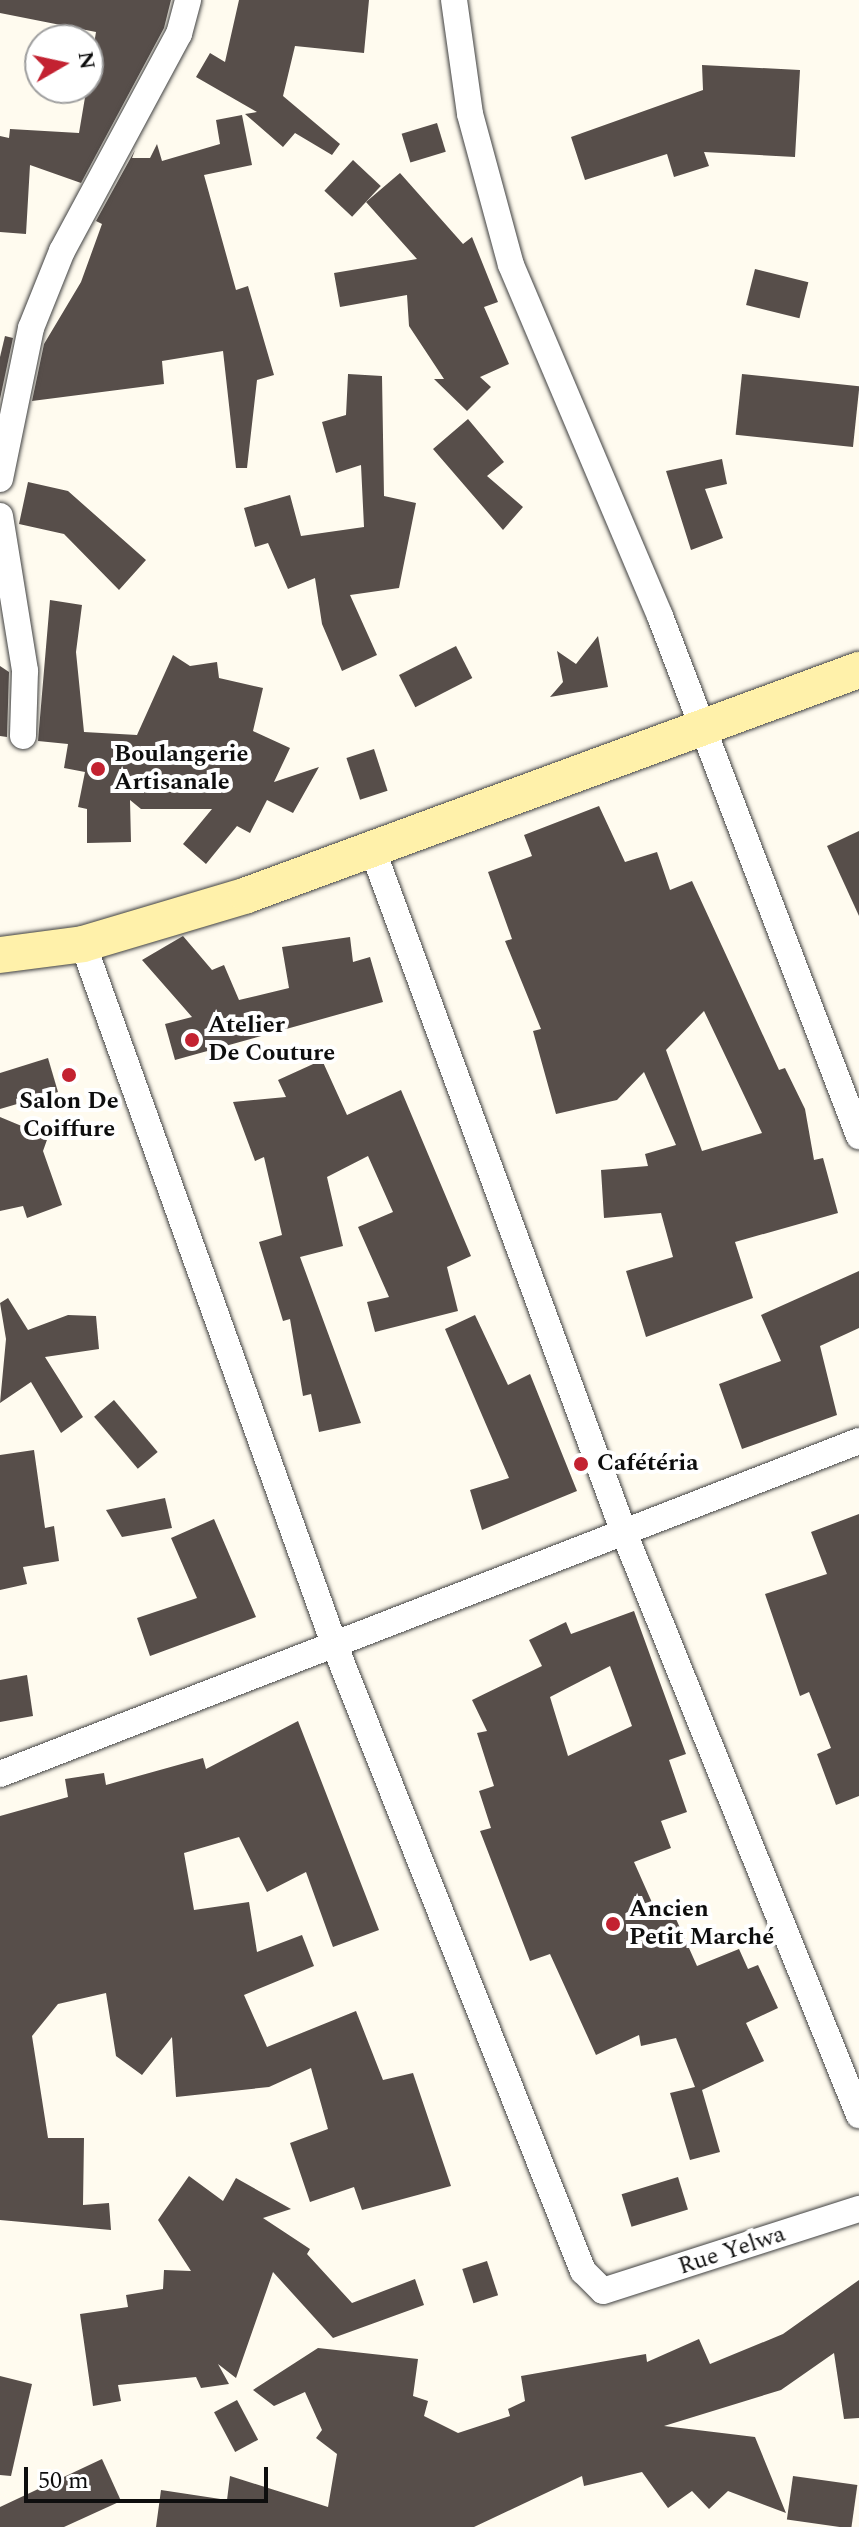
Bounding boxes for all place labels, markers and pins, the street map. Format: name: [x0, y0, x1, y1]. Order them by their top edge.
place label: Boulangerie Artisanale: [114, 741, 248, 797]
marker: Boulangerie Artisanale: [89, 760, 107, 778]
place label: Atelier De Couture: [208, 1012, 335, 1068]
marker: Atelier De Couture: [183, 1031, 201, 1049]
marker: Salon De Coiffure: [60, 1066, 78, 1084]
place label: Salon De Coiffure: [19, 1088, 119, 1144]
place label: Cafétéria: [597, 1450, 699, 1478]
marker: Cafétéria: [572, 1455, 590, 1473]
place label: Ancien Petit Marché: [629, 1896, 774, 1952]
marker: Ancien Petit Marché: [604, 1915, 622, 1933]

